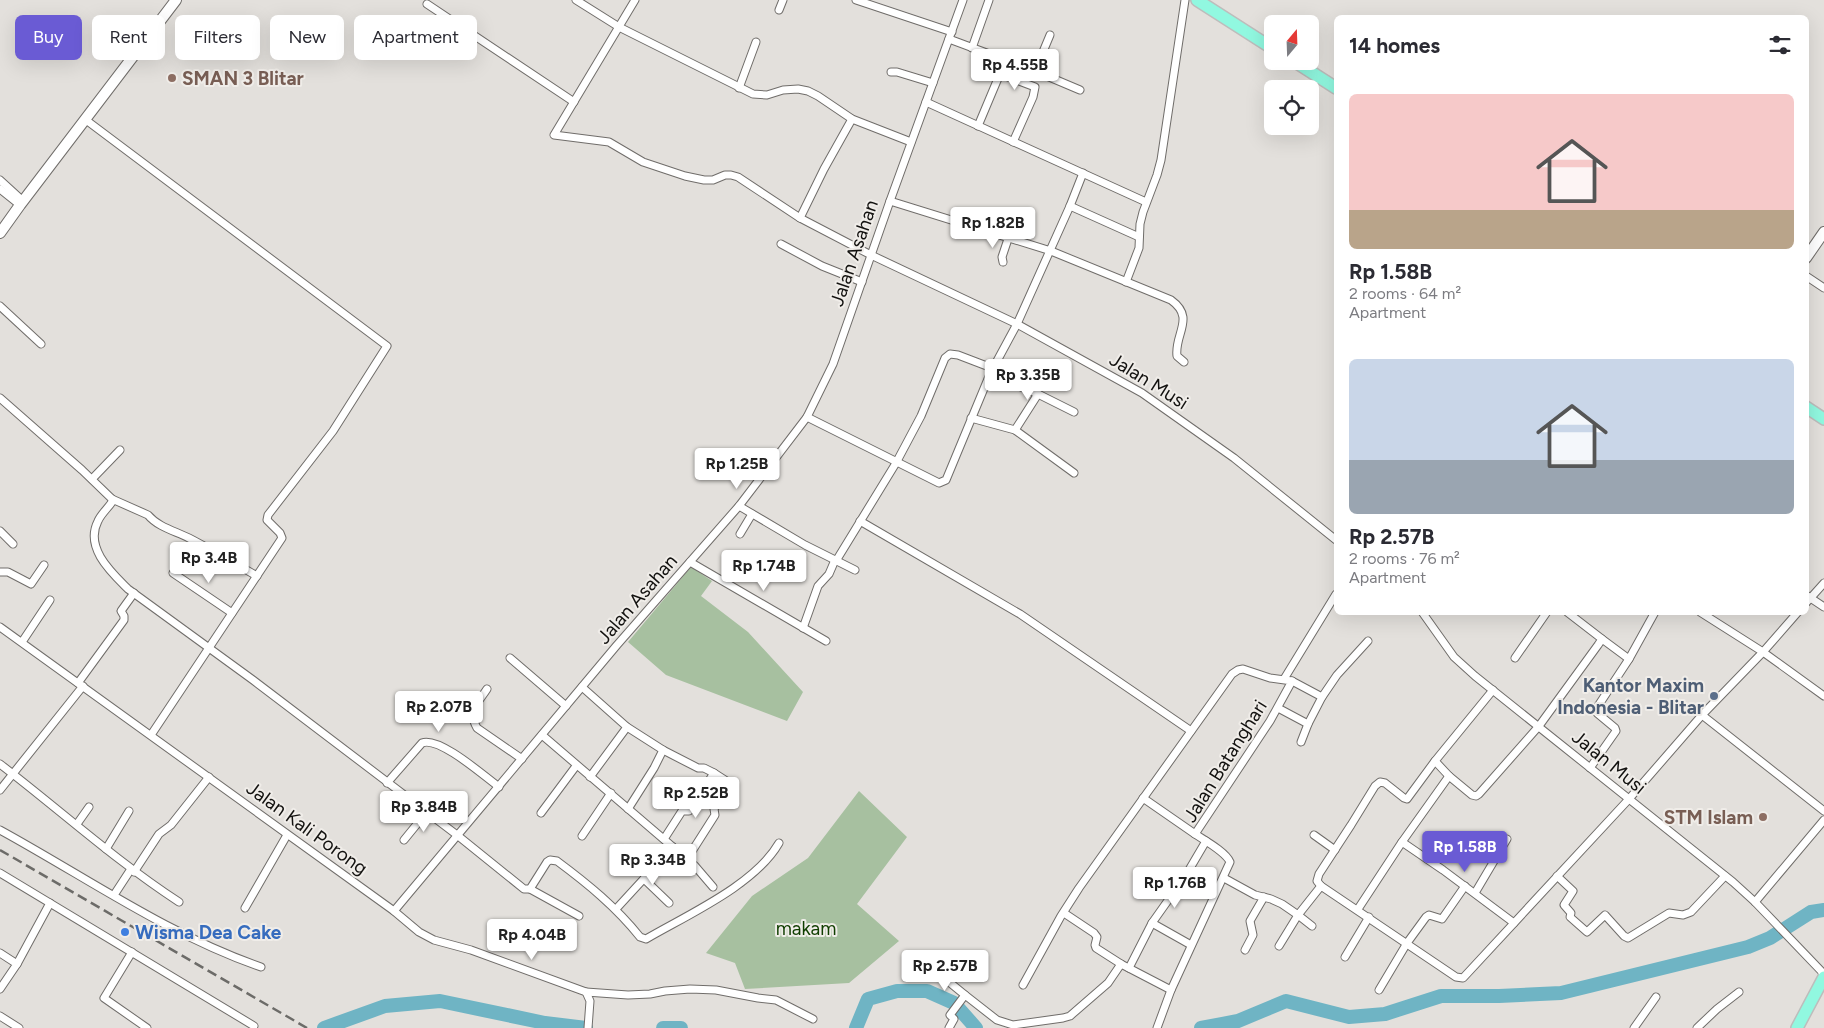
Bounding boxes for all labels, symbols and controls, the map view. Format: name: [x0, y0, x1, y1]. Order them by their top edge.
chip: Buy: [15, 15, 82, 60]
chip: Rent: [92, 15, 165, 60]
chip: Filters: [175, 15, 260, 60]
chip: New: [270, 15, 344, 60]
chip: Apartment: [354, 15, 477, 60]
north arrow: [1264, 15, 1319, 70]
map controls: [1264, 15, 1319, 135]
icon: filters: [1766, 31, 1794, 59]
text: 14 homes: [1349, 33, 1440, 58]
pin: Rp 4.55B: [963, 48, 1067, 91]
text: Rp 4.55B: [982, 55, 1048, 74]
place label: SMAN 3 Blitar: [182, 67, 304, 90]
marker: SMAN 3 Blitar: [166, 72, 178, 84]
button: locate: [1264, 80, 1319, 135]
icon: home: [1527, 126, 1617, 216]
street label: Jalan Asahan: [825, 197, 883, 309]
pin: Rp 1.82B: [941, 206, 1045, 249]
text: Rp 1.82B: [961, 213, 1025, 232]
text: Rp 1.58B: [1349, 259, 1432, 284]
text: 2 rooms · 64 m²: [1349, 284, 1461, 303]
text: Apartment: [1349, 303, 1426, 322]
street label: Jalan Musi: [1105, 348, 1193, 414]
pin: Rp 3.35B: [976, 358, 1080, 401]
text: Rp 3.35B: [996, 365, 1060, 384]
icon: home: [1527, 391, 1617, 481]
pin: Rp 1.25B: [685, 448, 789, 490]
text: Rp 1.25B: [706, 454, 768, 473]
text: Rp 2.57B: [1349, 524, 1434, 549]
pin: Rp 3.4B: [163, 542, 255, 584]
text: Rp 3.4B: [181, 548, 237, 567]
text: 2 rooms · 76 m²: [1349, 549, 1460, 568]
street label: Jalan Asahan: [592, 550, 682, 648]
pin: Rp 1.74B: [712, 550, 816, 592]
text: Rp 1.74B: [732, 556, 796, 575]
text: Apartment: [1349, 568, 1426, 587]
place label: Kantor Maxim Indonesia - Blitar: [1557, 674, 1704, 719]
pin: Rp 2.07B: [387, 690, 491, 733]
marker: Kantor Maxim Indonesia - Blitar: [1708, 690, 1720, 702]
street label: Jalan Batanghari: [1178, 696, 1272, 826]
text: Rp 2.07B: [406, 697, 472, 716]
street label: Jalan Musi: [1567, 725, 1651, 799]
street label: Jalan Kali Porong: [242, 776, 372, 880]
pin: Rp 2.52B: [644, 776, 748, 819]
text: Rp 2.52B: [663, 783, 729, 802]
pin: Rp 3.84B: [372, 790, 476, 833]
text: Rp 3.84B: [391, 797, 457, 816]
place label: STM Islam: [1664, 806, 1753, 829]
marker: STM Islam: [1757, 811, 1769, 823]
pin: Rp 1.58B: [1413, 830, 1517, 873]
text: Rp 1.58B: [1433, 837, 1497, 856]
pin: Rp 3.34B: [601, 844, 705, 886]
text: Rp 3.34B: [620, 850, 686, 869]
pin: Rp 1.76B: [1123, 866, 1227, 909]
text: Rp 1.76B: [1144, 873, 1206, 892]
park label: makam: [776, 917, 836, 940]
pin: Rp 4.04B: [480, 918, 584, 961]
place label: Wisma Dea Cake: [135, 921, 282, 944]
text: Rp 4.04B: [498, 925, 566, 944]
marker: Wisma Dea Cake: [119, 926, 131, 938]
pin: Rp 2.57B: [893, 950, 997, 992]
text: Rp 2.57B: [913, 956, 977, 975]

